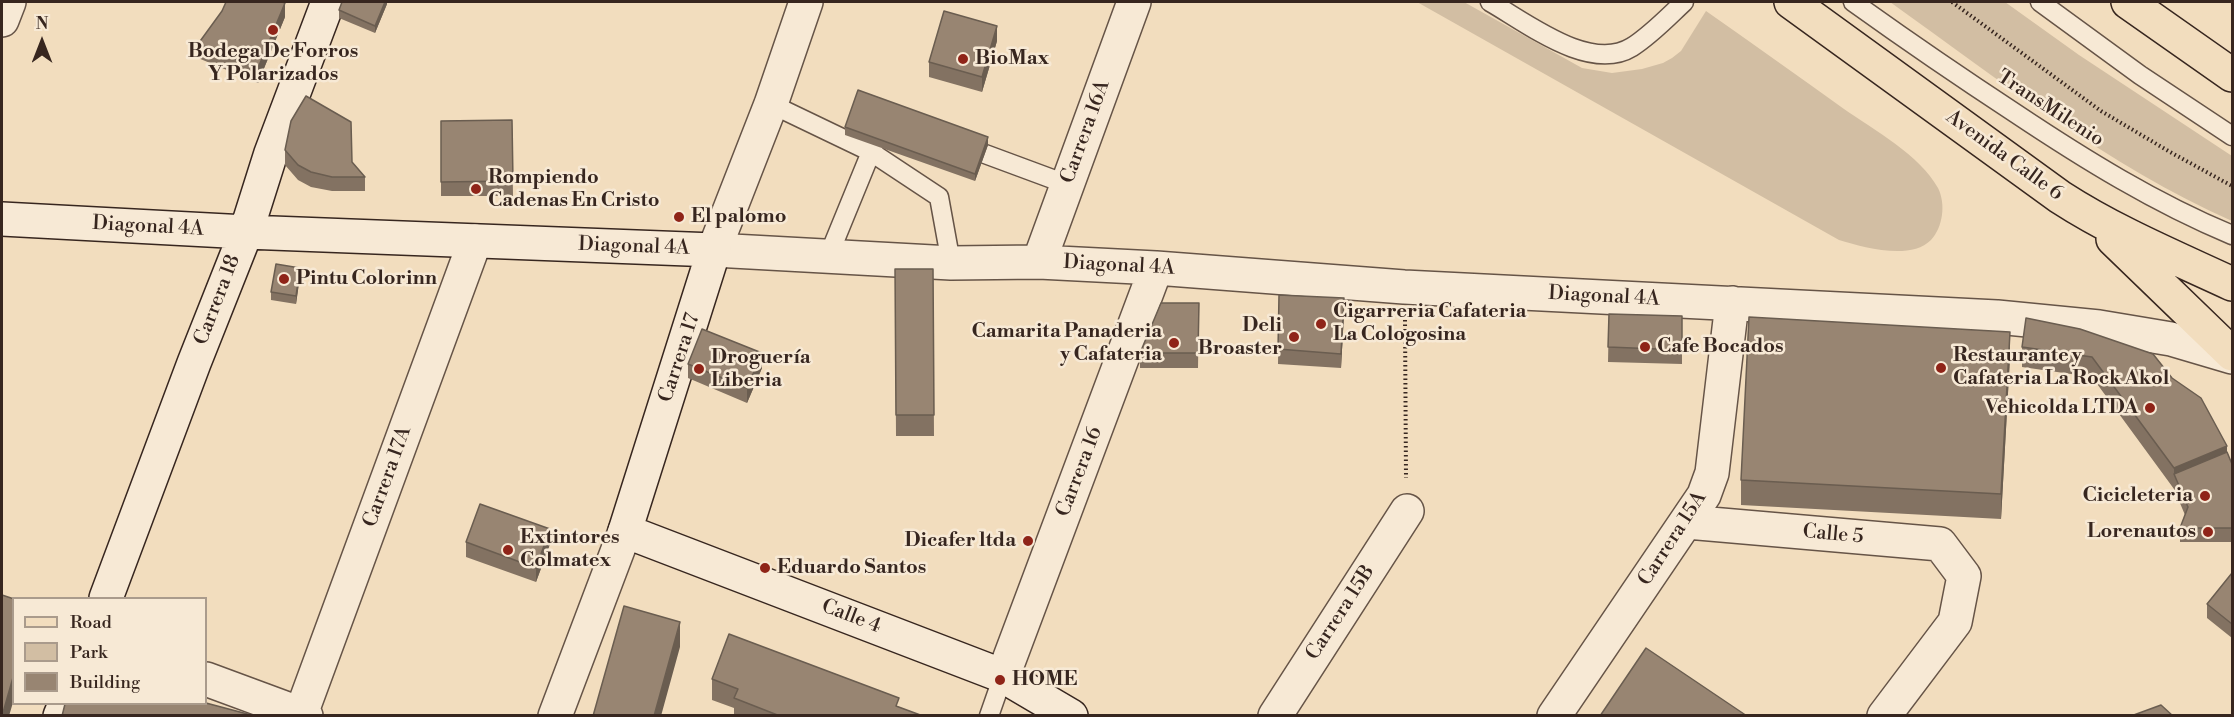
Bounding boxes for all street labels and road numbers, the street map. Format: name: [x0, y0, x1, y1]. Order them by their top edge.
street label: TransMilenio: [1992, 66, 2108, 152]
street label: Carrera 16A: [1056, 77, 1116, 187]
street label: Avenida Calle 6: [1941, 106, 2067, 206]
street label: Diagonal 4A: [92, 212, 204, 242]
street label: Diagonal 4A: [578, 233, 690, 261]
street label: Carrera 18: [190, 251, 246, 349]
street label: Diagonal 4A: [1063, 251, 1175, 281]
street label: Diagonal 4A: [1548, 282, 1660, 312]
street label: Carrera 17: [654, 311, 706, 405]
street label: Carrera 17A: [359, 423, 417, 531]
street label: Carrera 16: [1052, 424, 1108, 520]
street label: Carrera 15A: [1634, 487, 1712, 591]
street label: Calle 5: [1802, 520, 1864, 550]
street label: Carrera 15B: [1302, 561, 1380, 665]
street label: Calle 4: [818, 595, 884, 639]

